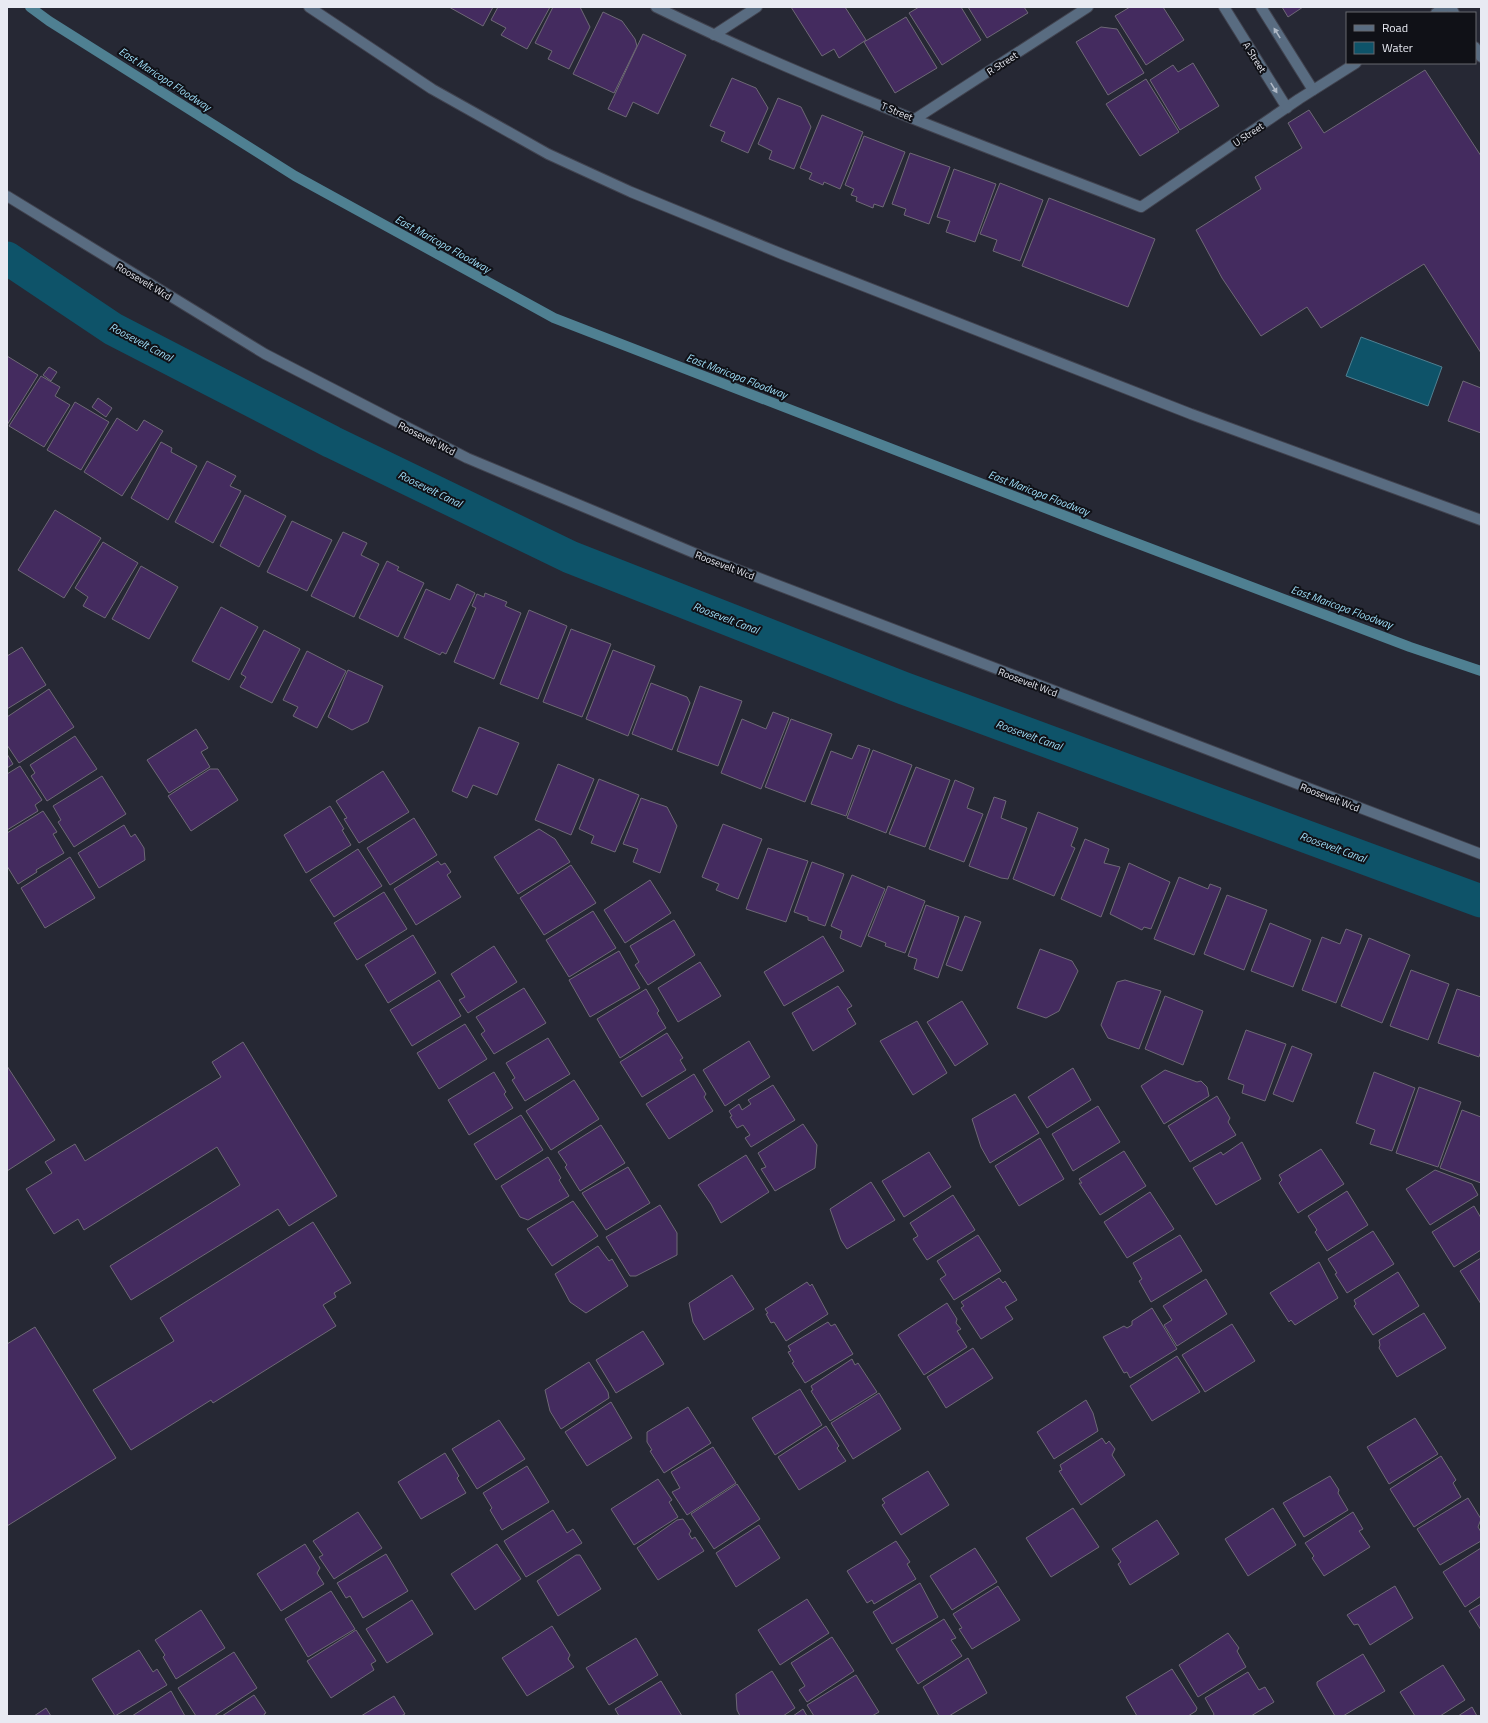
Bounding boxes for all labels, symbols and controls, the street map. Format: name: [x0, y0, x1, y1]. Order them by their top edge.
legend: [1346, 12, 1476, 64]
text: Road: [1382, 18, 1408, 37]
one-way arrow: [1273, 28, 1281, 38]
text: Water: [1382, 38, 1413, 57]
street label: A Street: [1239, 39, 1270, 76]
water label: East Maricopa Floodway: [116, 43, 215, 115]
street label: R Street: [984, 48, 1021, 79]
one-way arrow: [1271, 82, 1278, 94]
street label: T Street: [879, 98, 915, 125]
street label: U Street: [1230, 118, 1267, 150]
water label: East Maricopa Floodway: [392, 211, 495, 277]
street label: Roosevelt Wcd: [113, 259, 174, 304]
water label: Roosevelt Canal: [107, 319, 177, 366]
water label: East Maricopa Floodway: [684, 349, 791, 403]
street label: Roosevelt Wcd: [396, 418, 458, 459]
water label: East Maricopa Floodway: [986, 466, 1093, 520]
water label: Roosevelt Canal: [395, 467, 466, 512]
street label: Roosevelt Wcd: [693, 547, 757, 584]
water label: East Maricopa Floodway: [1289, 581, 1396, 633]
water label: Roosevelt Canal: [691, 598, 763, 638]
street label: Roosevelt Wcd: [996, 664, 1060, 701]
water label: Roosevelt Canal: [994, 716, 1066, 755]
street label: Roosevelt Wcd: [1298, 779, 1362, 816]
water label: Roosevelt Canal: [1298, 828, 1370, 867]

